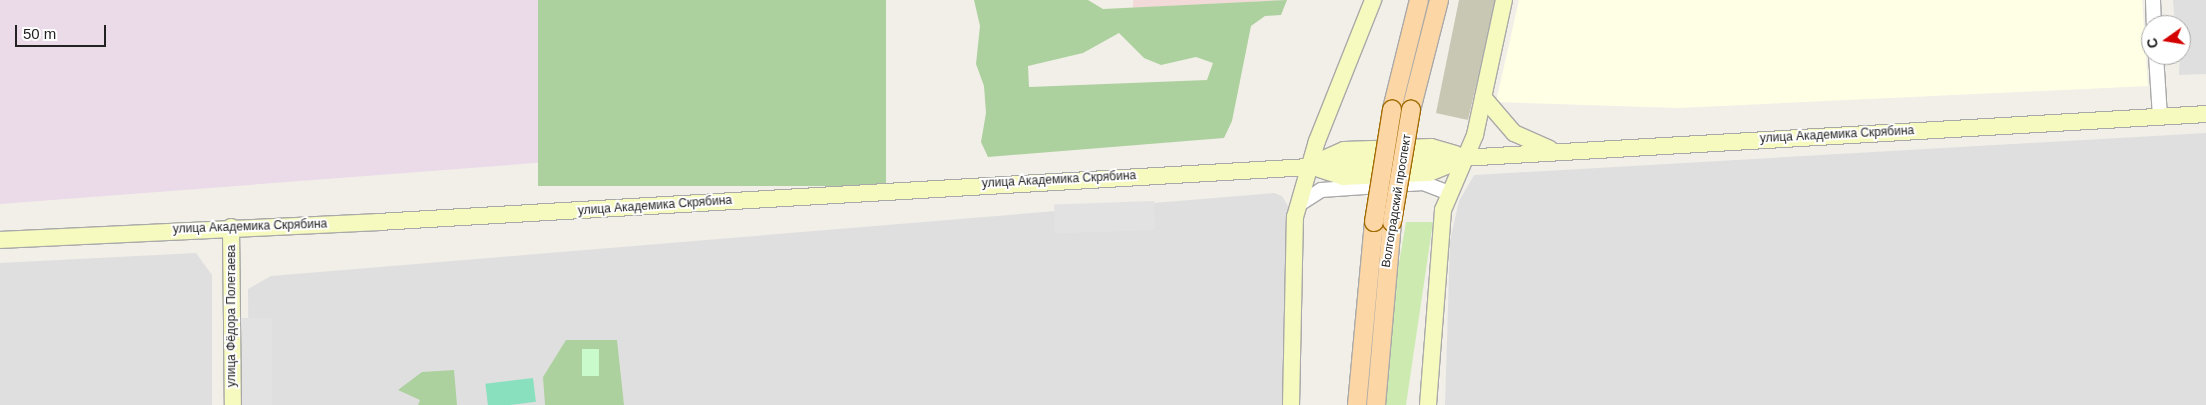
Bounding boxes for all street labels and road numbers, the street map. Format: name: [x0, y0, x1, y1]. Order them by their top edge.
street label: улица Академика Скрябина: [1759, 124, 1915, 146]
street label: Волгоградский проспект: [1379, 133, 1415, 269]
street label: улица Академика Скрябина: [981, 169, 1137, 191]
street label: улица Академика Скрябина: [577, 193, 733, 219]
street label: улица Академика Скрябина: [173, 217, 327, 237]
street label: улица Фёдора Полетаева: [225, 245, 239, 387]

